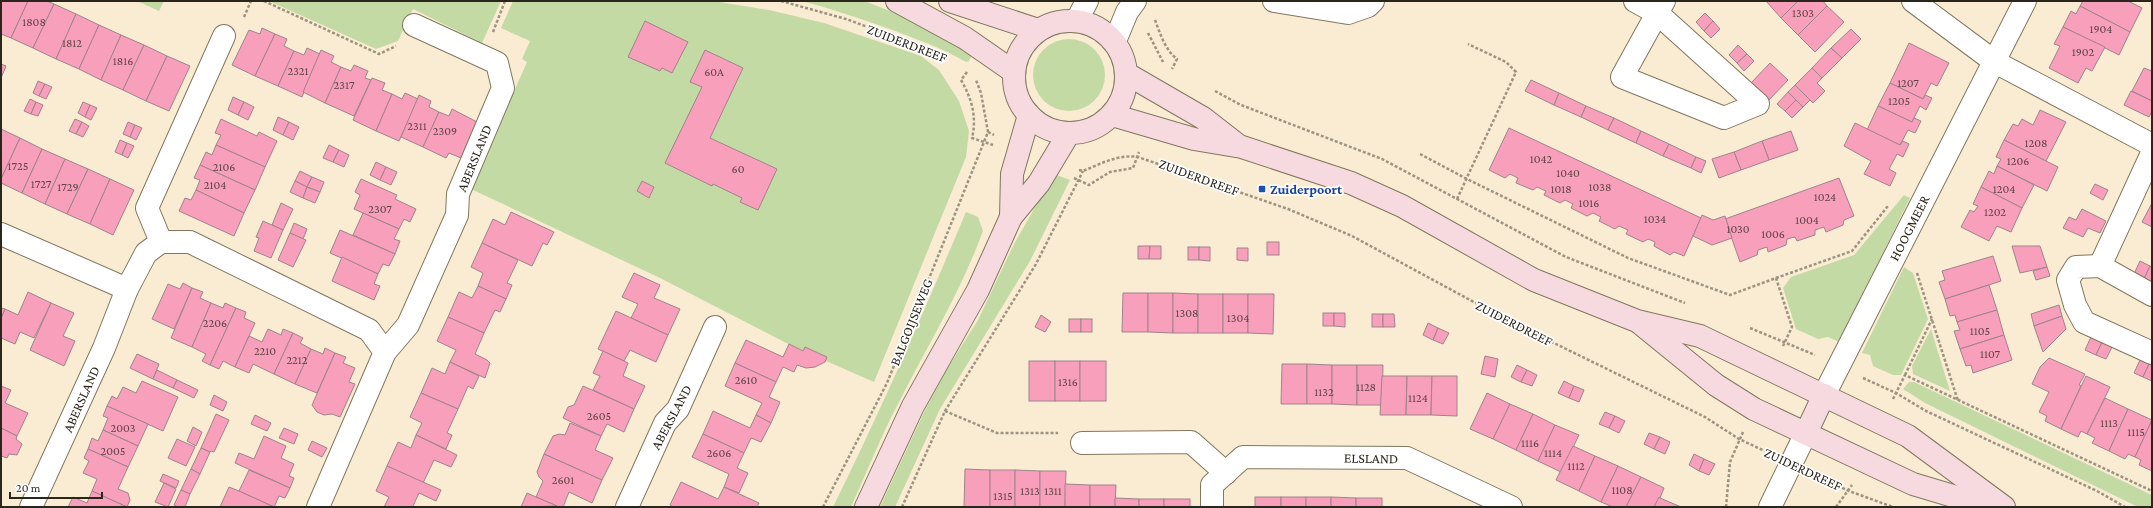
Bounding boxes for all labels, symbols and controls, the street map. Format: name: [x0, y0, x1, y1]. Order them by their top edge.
house number: 1303: [1792, 6, 1814, 20]
house number: 1808: [22, 15, 46, 29]
street label: ZUIDERDREEF: [865, 20, 949, 66]
house number: 1904: [2090, 22, 2113, 36]
house number: 1812: [62, 36, 82, 50]
house number: 1902: [2072, 45, 2095, 59]
house number: 1816: [113, 54, 133, 68]
house number: 2321: [287, 64, 309, 78]
house number: 60A: [704, 65, 724, 79]
house number: 1207: [1897, 76, 1919, 90]
house number: 2317: [334, 78, 355, 92]
house number: 1205: [1888, 94, 1910, 108]
house number: 2311: [407, 119, 427, 133]
street label: ABERSLAND: [453, 122, 495, 194]
house number: 2309: [433, 124, 457, 138]
house number: 1208: [2025, 136, 2047, 150]
house number: 1042: [1530, 152, 1553, 166]
house number: 1206: [2007, 154, 2029, 168]
street label: ZUIDERDREEF: [1157, 155, 1241, 199]
house number: 1725: [8, 159, 28, 173]
house number: 2106: [213, 160, 235, 174]
house number: 60: [732, 162, 745, 176]
house number: 1040: [1556, 166, 1580, 180]
house number: 1727: [31, 177, 52, 191]
house number: 2104: [204, 178, 226, 192]
house number: 1729: [57, 180, 79, 194]
house number: 1038: [1589, 180, 1611, 194]
place label: Zuiderpoort: [1270, 181, 1343, 197]
house number: 1018: [1550, 182, 1572, 196]
house number: 1204: [1993, 182, 2015, 196]
marker: Zuiderpoort: [1257, 184, 1267, 194]
house number: 1024: [1814, 190, 1836, 204]
street label: HOOGMEER: [1886, 192, 1932, 263]
house number: 1016: [1579, 196, 1599, 210]
house number: 2307: [368, 202, 392, 216]
house number: 1202: [1984, 205, 2006, 219]
house number: 1034: [1644, 212, 1666, 226]
house number: 1004: [1795, 213, 1819, 227]
house number: 1030: [1726, 222, 1750, 236]
house number: 1006: [1761, 227, 1785, 241]
street label: BALGOIJSEWEG: [886, 276, 936, 368]
street label: ZUIDERDREEF: [1473, 297, 1555, 349]
house number: 1308: [1176, 306, 1198, 320]
house number: 1304: [1227, 311, 1249, 325]
house number: 2206: [203, 316, 227, 330]
house number: 1105: [1970, 324, 1990, 338]
house number: 2210: [254, 344, 276, 358]
house number: 1107: [1980, 347, 2000, 361]
house number: 2212: [286, 353, 308, 367]
street label: ABERSLAND: [59, 363, 103, 435]
house number: 2610: [735, 373, 758, 387]
house number: 1316: [1058, 375, 1078, 389]
house number: 1128: [1356, 380, 1376, 394]
street label: ABERSLAND: [647, 382, 695, 452]
house number: 1132: [1314, 385, 1334, 399]
house number: 1124: [1408, 391, 1428, 405]
house number: 2605: [587, 409, 611, 423]
house number: 1113: [2100, 416, 2118, 430]
house number: 2003: [111, 421, 136, 435]
house number: 1115: [2127, 425, 2145, 439]
house number: 1116: [1521, 436, 1539, 450]
house number: 2005: [101, 444, 125, 458]
street label: ZUIDERDREEF: [1761, 444, 1845, 494]
house number: 2606: [707, 446, 731, 460]
house number: 1114: [1544, 446, 1562, 460]
street label: ELSLAND: [1344, 450, 1398, 466]
house number: 1112: [1567, 459, 1585, 473]
house number: 2601: [552, 473, 574, 487]
scale bar: [10, 474, 102, 500]
text: 20 m: [16, 481, 41, 495]
house number: 1108: [1611, 483, 1633, 497]
house number: 1313: [1020, 484, 1040, 498]
house number: 1311: [1044, 484, 1062, 498]
house number: 1315: [993, 489, 1013, 503]

